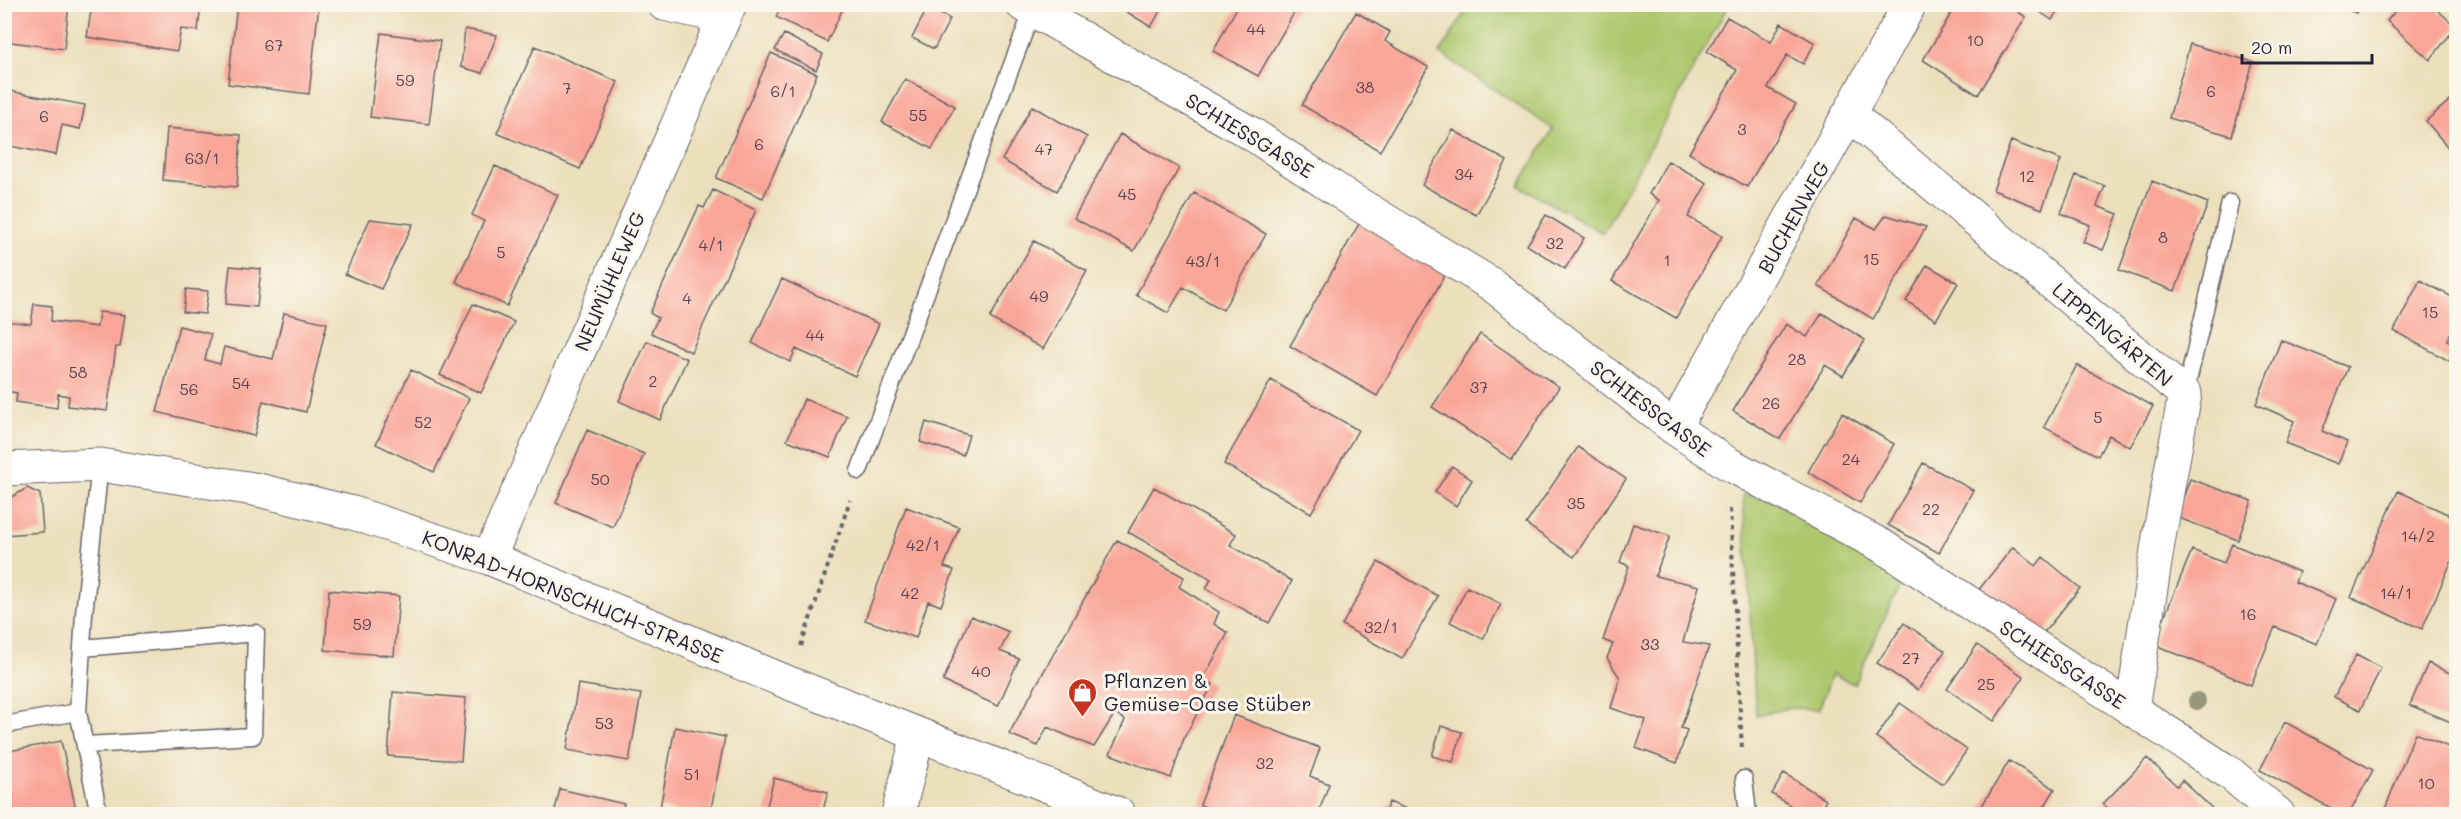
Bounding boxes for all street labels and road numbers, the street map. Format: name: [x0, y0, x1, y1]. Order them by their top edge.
street label: SCHIESSGASSE: [1181, 86, 1319, 184]
street label: BUCHENWEG: [1751, 156, 1835, 278]
street label: NEUMÜHLEWEG: [568, 207, 650, 355]
street label: LIPPENGÄRTEN: [2048, 276, 2178, 392]
street label: SCHIESSGASSE: [1585, 354, 1717, 462]
street label: KONRAD-HORNSCHUCH-STRASSE: [419, 524, 727, 668]
street label: SCHIESSGASSE: [1995, 614, 2131, 714]

